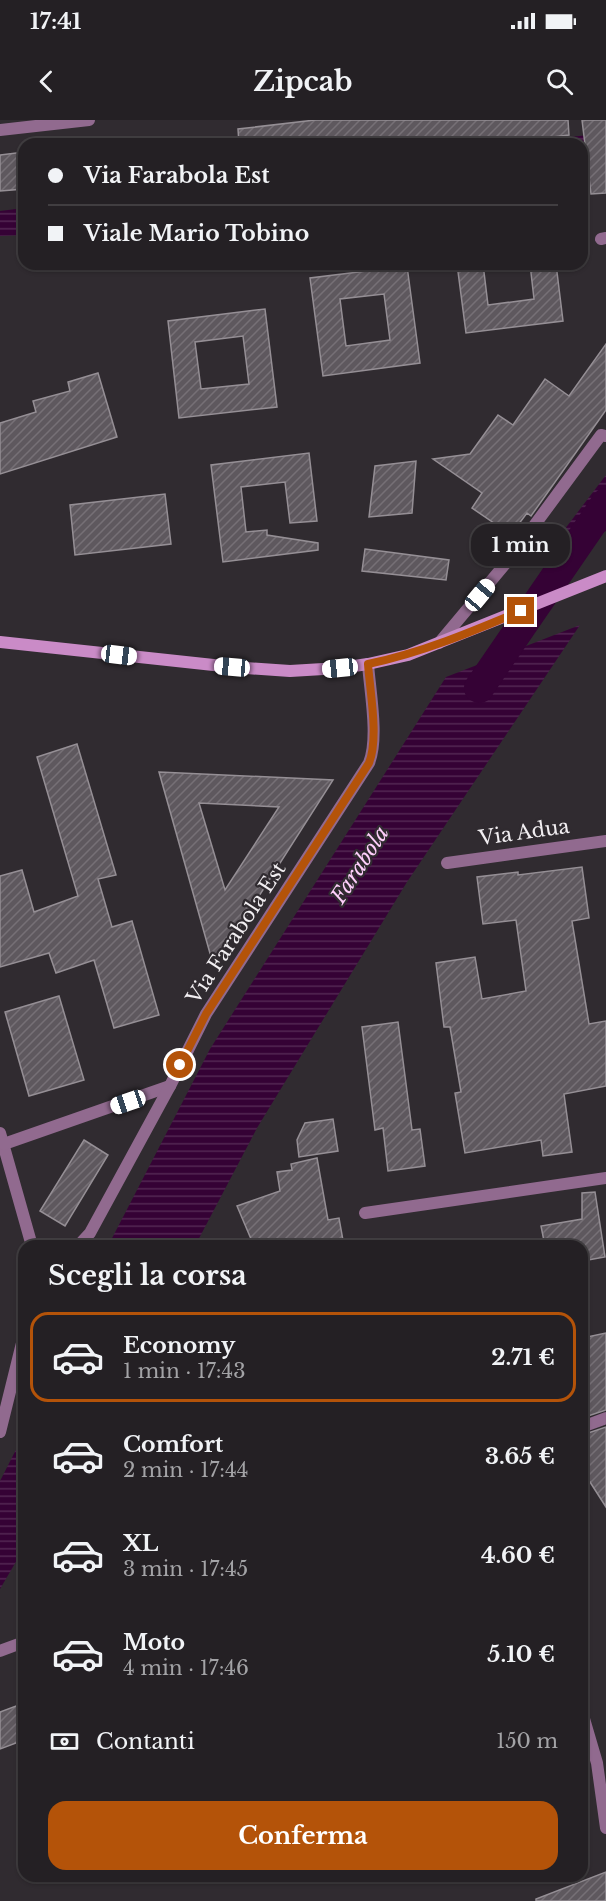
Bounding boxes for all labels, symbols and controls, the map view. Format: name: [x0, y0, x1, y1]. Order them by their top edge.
text: 17:41: [30, 8, 81, 35]
icon: back: [30, 65, 63, 98]
text: Zipcab: [253, 65, 353, 98]
icon: search: [543, 65, 576, 98]
text: Via Farabola Est: [84, 162, 270, 189]
text: Viale Mario Tobino: [84, 220, 309, 247]
callout: 1 min: [472, 524, 570, 566]
text: 1 min: [492, 533, 549, 557]
car: [462, 575, 498, 615]
route end: [507, 597, 534, 624]
car: [100, 644, 138, 666]
car: [213, 656, 251, 678]
car: [321, 657, 359, 679]
street label: Via Adua: [476, 814, 572, 850]
water label: Farabola: [325, 821, 395, 909]
street label: Via Farabola Est: [181, 857, 291, 1009]
route start: [166, 1051, 193, 1078]
car: [108, 1088, 148, 1116]
text: Scegli la corsa: [48, 1259, 247, 1292]
icon: car: [51, 1330, 105, 1384]
text: Economy: [123, 1332, 235, 1359]
text: 2.71 €: [491, 1344, 555, 1371]
text: 1 min · 17:43: [123, 1359, 246, 1383]
icon: car: [51, 1429, 105, 1483]
text: Comfort: [123, 1431, 223, 1458]
text: 3.65 €: [485, 1443, 555, 1470]
text: 2 min · 17:44: [123, 1458, 248, 1482]
icon: car: [51, 1528, 105, 1582]
text: XL: [123, 1530, 158, 1557]
text: 4.60 €: [481, 1542, 555, 1569]
text: 3 min · 17:45: [123, 1557, 248, 1581]
icon: car: [51, 1627, 105, 1681]
text: Moto: [123, 1629, 185, 1656]
text: 5.10 €: [487, 1641, 555, 1668]
text: 4 min · 17:46: [123, 1656, 249, 1680]
icon: cash: [48, 1725, 81, 1758]
text: Contanti: [96, 1728, 195, 1755]
text: 150 m: [496, 1729, 558, 1753]
button: Conferma: [48, 1801, 558, 1870]

